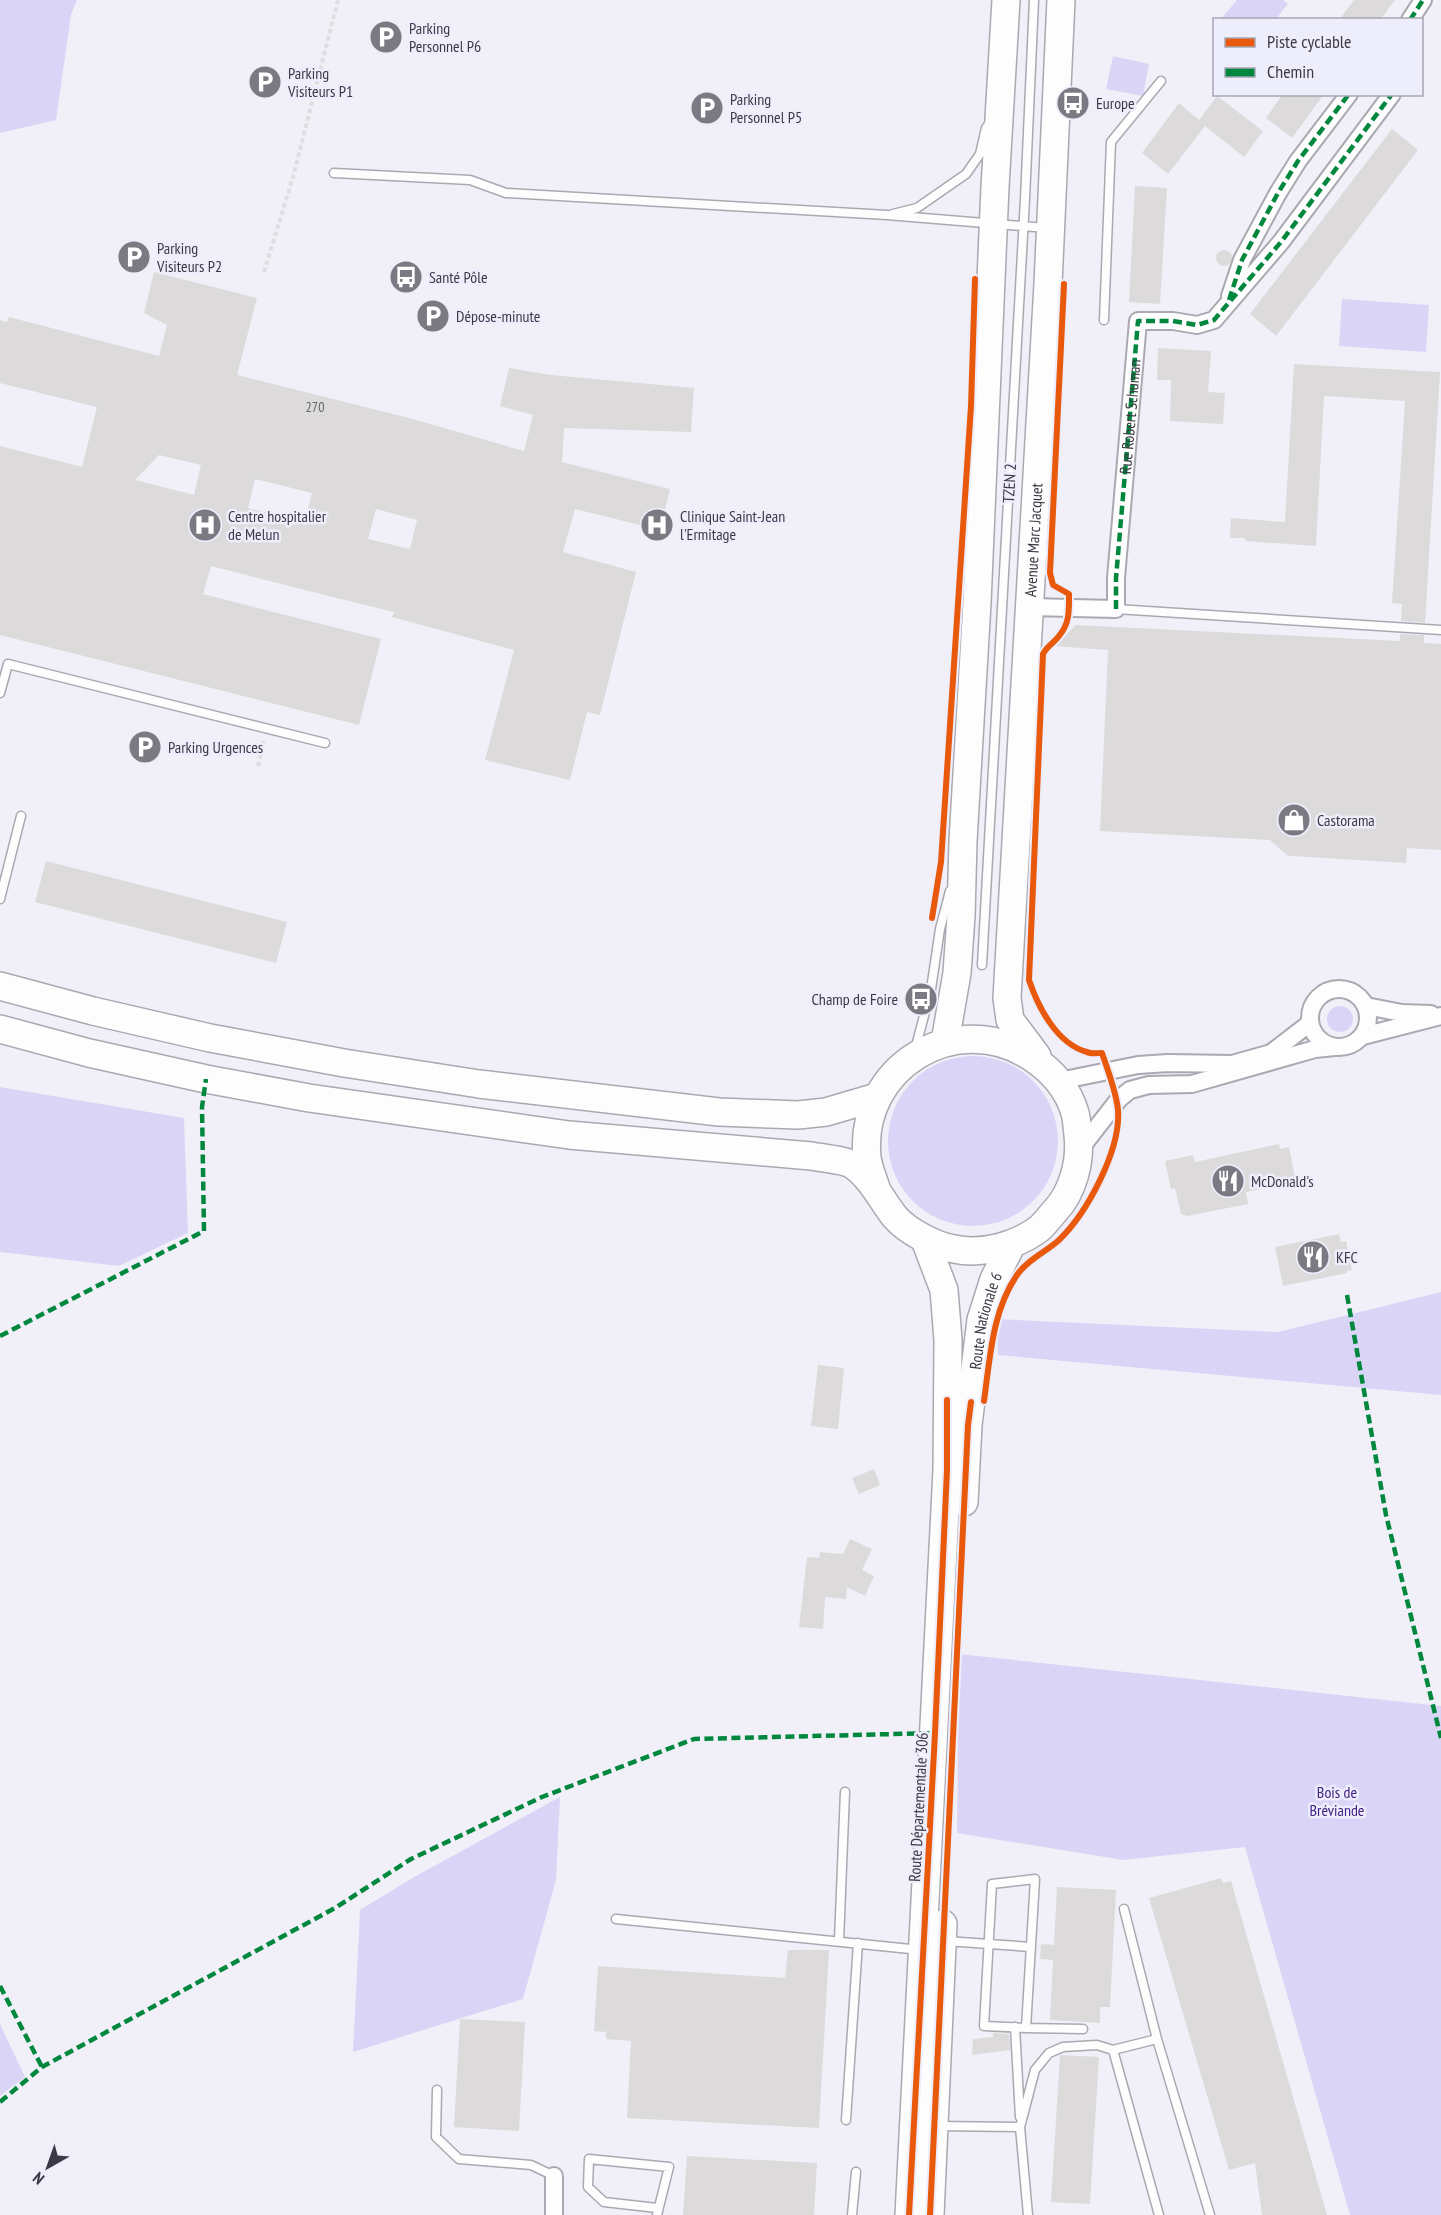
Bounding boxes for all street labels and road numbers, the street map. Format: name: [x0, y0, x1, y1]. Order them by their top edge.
street label: Rue Robert Schuman: [1115, 358, 1145, 475]
street label: TZEN 2: [998, 463, 1020, 503]
street label: Avenue Marc Jacquet: [1020, 482, 1047, 598]
street label: Route Nationale 6: [965, 1268, 1006, 1370]
street label: Route Départementale 306: [904, 1732, 932, 1882]

